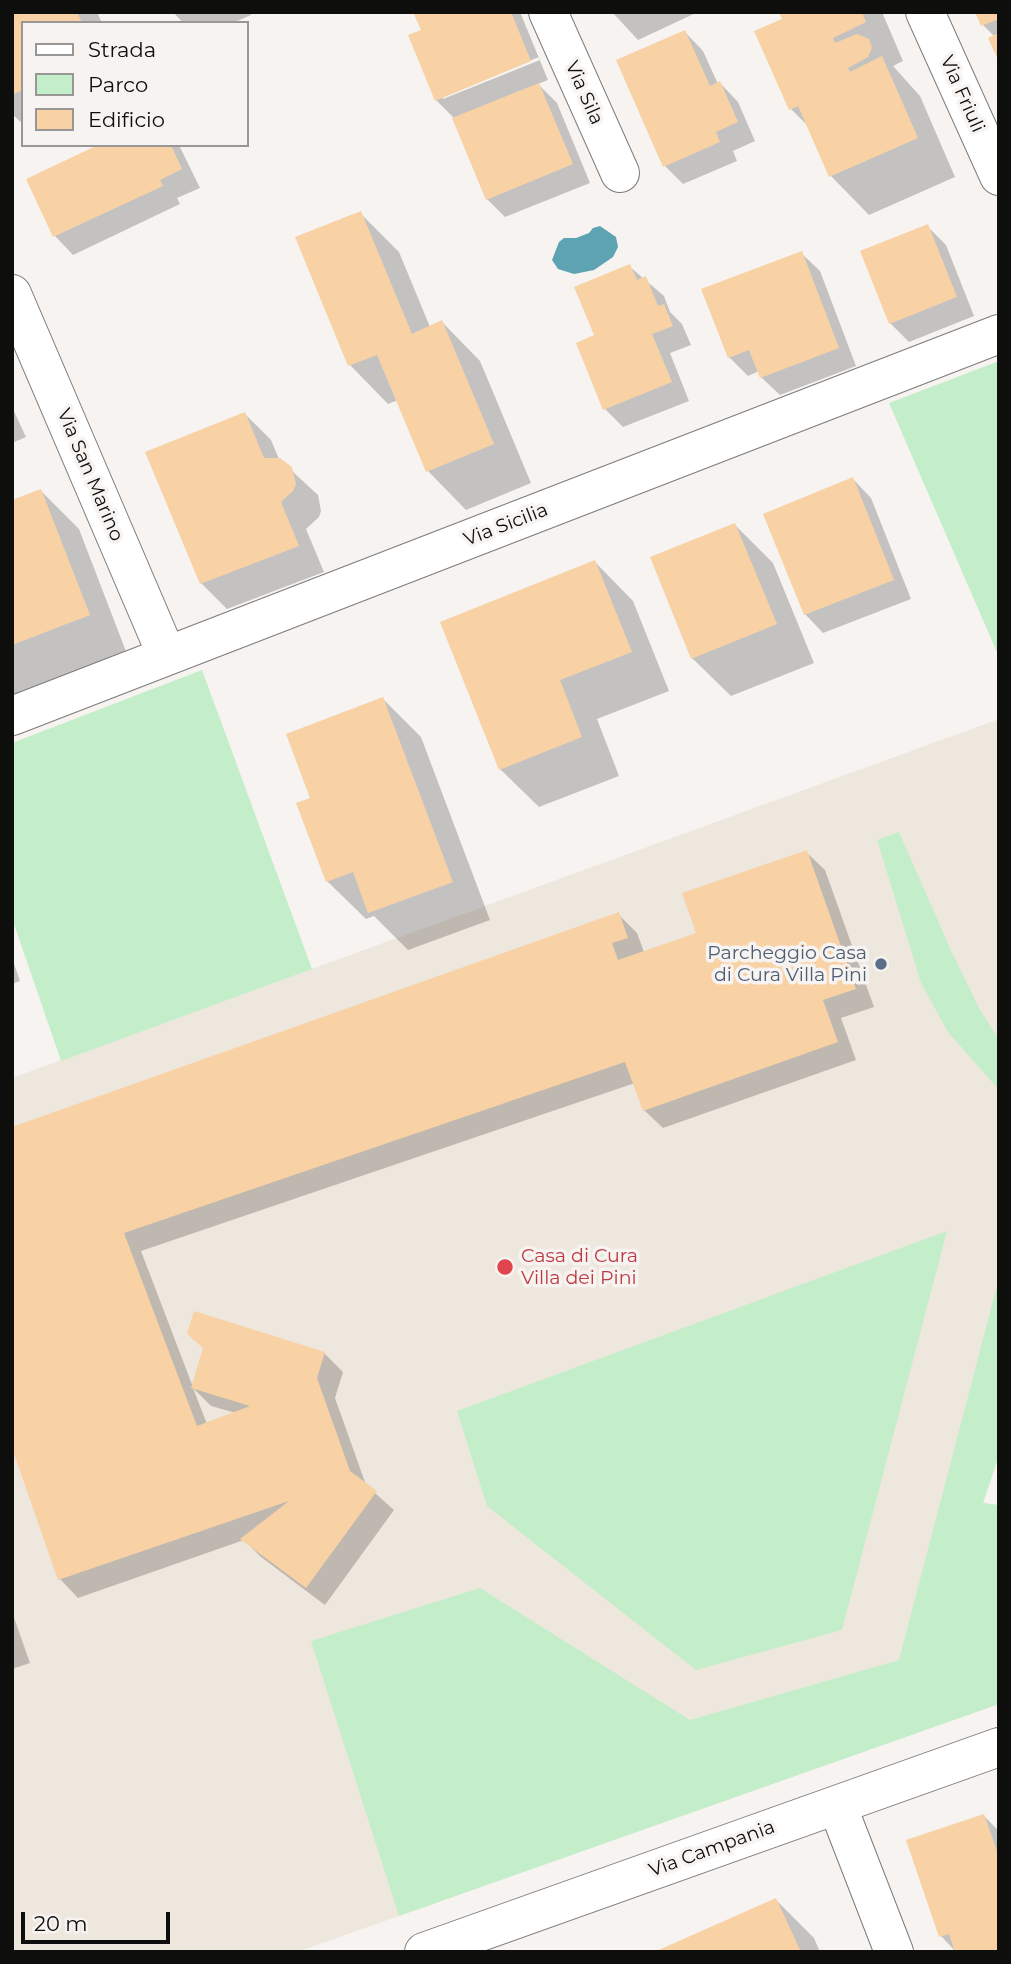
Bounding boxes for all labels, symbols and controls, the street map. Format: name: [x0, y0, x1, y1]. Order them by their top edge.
legend: [21, 21, 248, 147]
text: Strada: [88, 37, 156, 62]
street label: Via Friuli: [935, 52, 989, 136]
street label: Via Sila: [560, 58, 608, 128]
text: Parco: [88, 72, 148, 97]
text: Edificio: [88, 107, 165, 132]
street label: Via San Marino: [52, 405, 128, 545]
street label: Via Sicilia: [461, 499, 551, 551]
place label: Parcheggio Casa di Cura Villa Pini: [707, 942, 867, 986]
marker: Parcheggio Casa di Cura Villa Pini: [873, 956, 889, 972]
place label: Casa di Cura Villa dei Pini: [521, 1245, 638, 1289]
marker: Casa di Cura Villa dei Pini: [495, 1257, 515, 1277]
street label: Via Campania: [646, 1816, 778, 1882]
scale bar: [24, 1898, 173, 1942]
text: 20 m: [34, 1911, 88, 1936]

